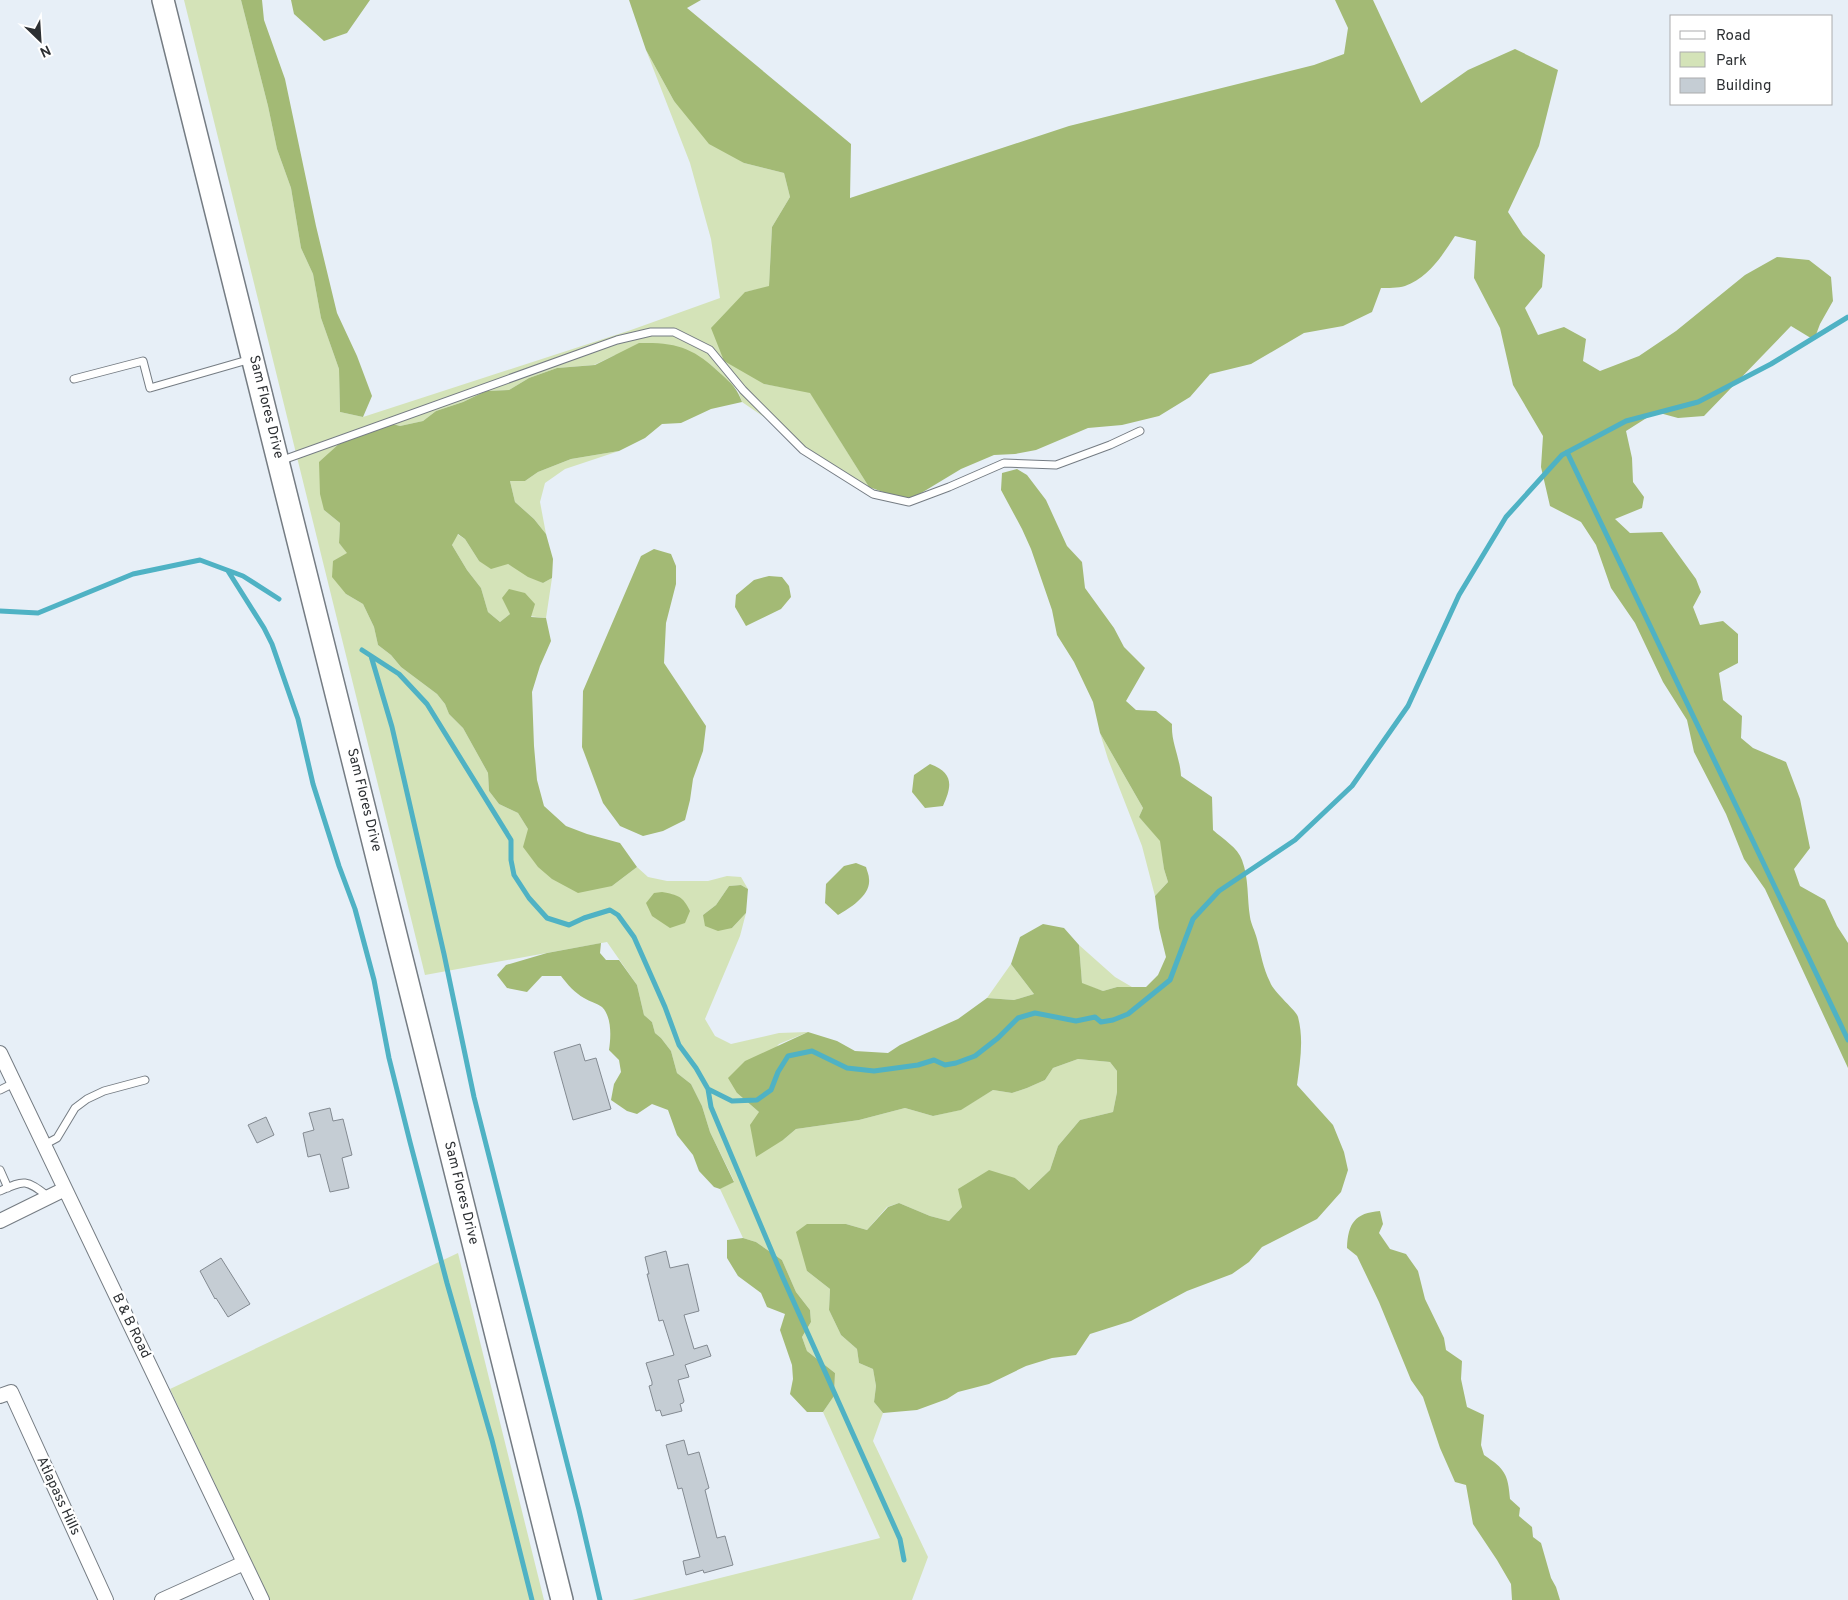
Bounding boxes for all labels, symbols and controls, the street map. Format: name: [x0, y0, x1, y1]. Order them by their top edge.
north arrow: [15, 15, 65, 65]
legend: [1670, 15, 1833, 105]
text: Road: [1716, 27, 1751, 46]
text: N: [37, 41, 53, 60]
text: Park: [1716, 52, 1747, 71]
text: Building: [1716, 77, 1771, 96]
street label: Sam Flores Drive: [245, 354, 287, 460]
street label: Sam Flores Drive: [343, 747, 385, 853]
street label: Sam Flores Drive: [440, 1140, 482, 1246]
street label: B & B Road: [108, 1291, 154, 1361]
street label: Atlapass Hills: [32, 1454, 84, 1538]

